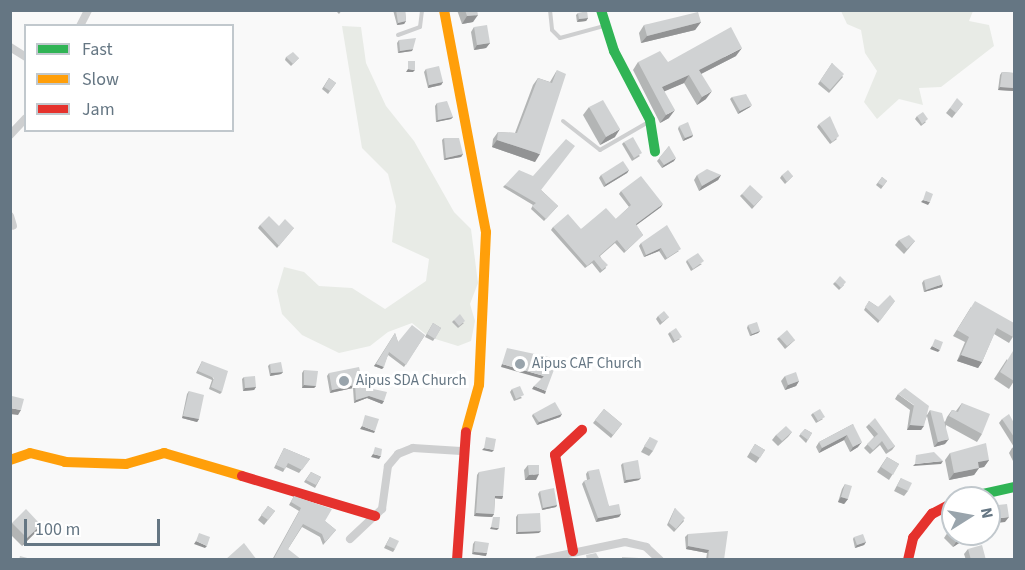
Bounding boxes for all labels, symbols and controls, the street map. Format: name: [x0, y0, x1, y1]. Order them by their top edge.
legend: [24, 24, 234, 132]
text: Fast: [82, 37, 113, 62]
text: Slow: [82, 67, 119, 92]
text: Jam: [82, 97, 115, 122]
place label: Aipus CAF Church: [532, 355, 642, 373]
marker: Aipus CAF Church: [513, 357, 527, 371]
place label: Aipus SDA Church: [356, 372, 467, 390]
marker: Aipus SDA Church: [337, 374, 351, 388]
north arrow: [941, 486, 1001, 546]
text: N: [975, 506, 999, 520]
scale bar: [27, 507, 164, 545]
text: 100 m: [35, 517, 80, 542]

